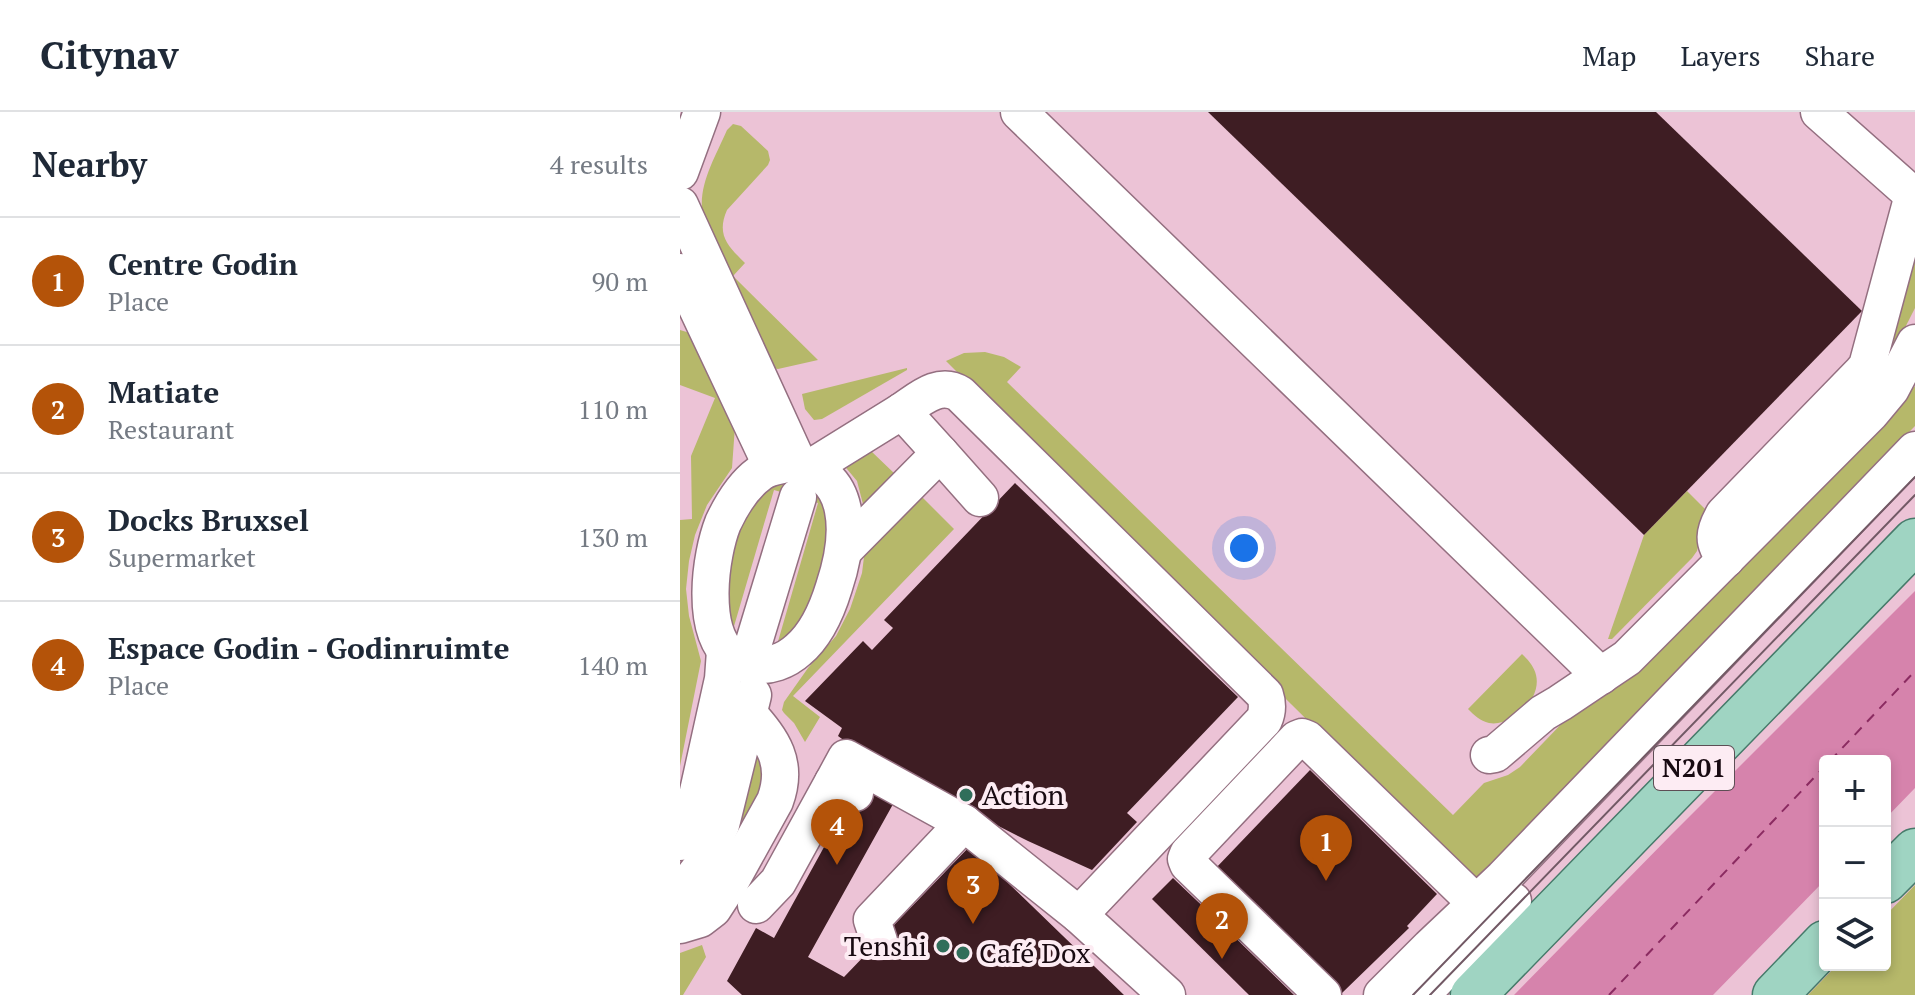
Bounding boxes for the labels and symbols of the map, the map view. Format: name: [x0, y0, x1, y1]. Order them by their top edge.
your location: [1224, 528, 1264, 568]
road number: N201: [1654, 746, 1734, 790]
place label: Action: [982, 776, 1064, 813]
marker: Action: [957, 786, 975, 804]
pin: 4: [811, 799, 863, 865]
pin: 1: [1300, 815, 1352, 881]
pin: 3: [947, 858, 999, 924]
pin: 2: [1196, 893, 1248, 959]
place label: Tenshi: [844, 927, 927, 964]
place label: Café Dox: [979, 934, 1091, 971]
marker: Tenshi: [934, 937, 952, 955]
marker: Café Dox: [954, 944, 972, 962]

